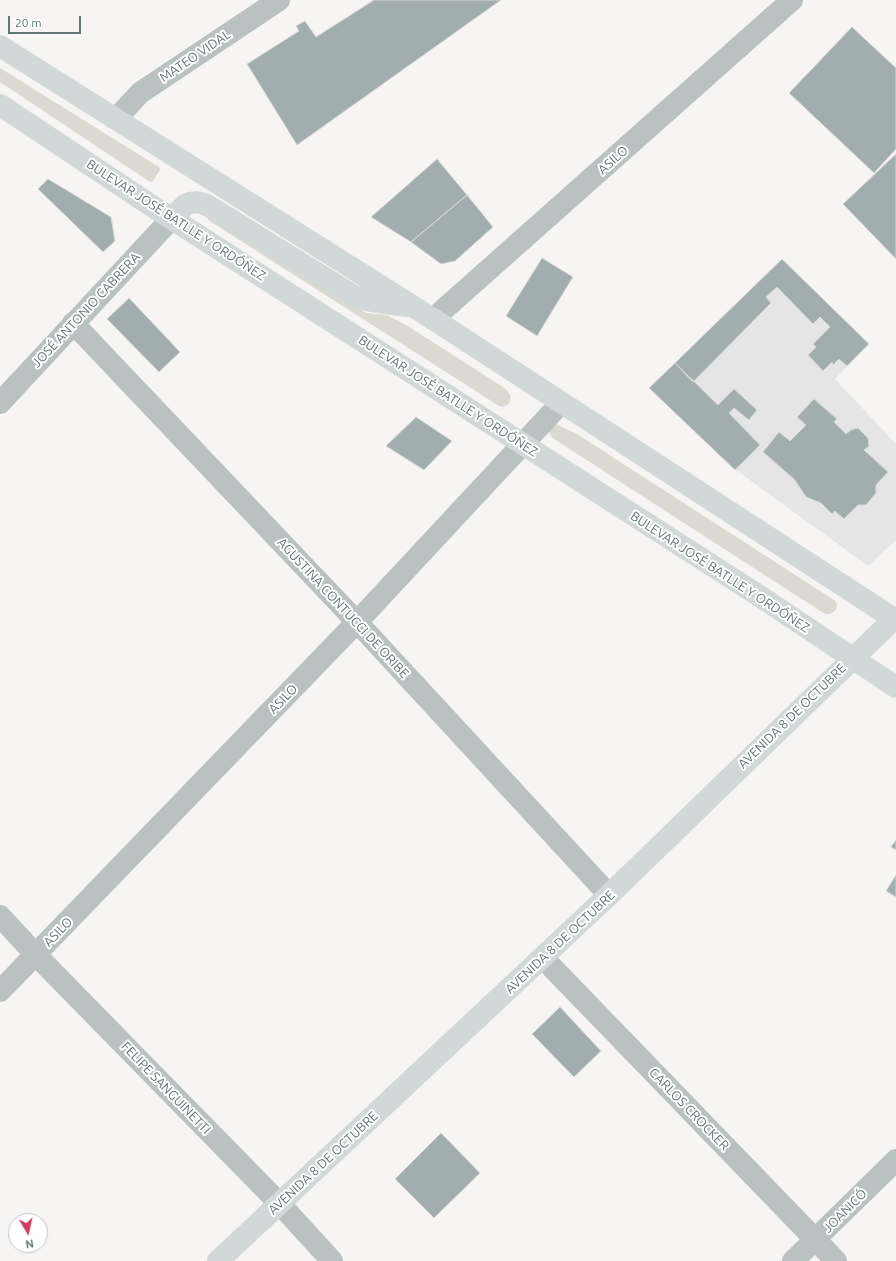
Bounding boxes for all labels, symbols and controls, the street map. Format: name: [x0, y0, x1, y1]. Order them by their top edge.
scale bar: [10, 8, 83, 34]
text: 20 m: [15, 16, 42, 29]
street label: MATEO VIDAL: [157, 27, 233, 85]
street label: ASILO: [595, 142, 631, 178]
street label: BULEVAR JOSÉ BATLLE Y ORDÓÑEZ: [84, 156, 268, 284]
street label: JOSÉ ANTONIO CABRERA: [29, 249, 143, 371]
street label: BULEVAR JOSÉ BATLLE Y ORDÓÑEZ: [356, 332, 540, 460]
street label: BULEVAR JOSÉ BATLLE Y ORDÓÑEZ: [628, 508, 812, 636]
street label: AGUSTINA CONTUCCI DE ORIBE: [274, 535, 412, 681]
street label: AVENIDA 8 DE OCTUBRE: [735, 660, 849, 772]
street label: ASILO: [265, 681, 301, 717]
street label: AVENIDA 8 DE OCTUBRE: [502, 887, 618, 997]
street label: ASILO: [40, 914, 76, 950]
street label: FELIPE SANGUINETTI: [118, 1039, 214, 1137]
street label: CARLOS CROCKER: [646, 1065, 732, 1153]
street label: AVENIDA 8 DE OCTUBRE: [265, 1108, 381, 1218]
street label: JOANICÓ: [820, 1186, 870, 1236]
north arrow: [8, 1213, 48, 1253]
text: N: [25, 1237, 35, 1250]

